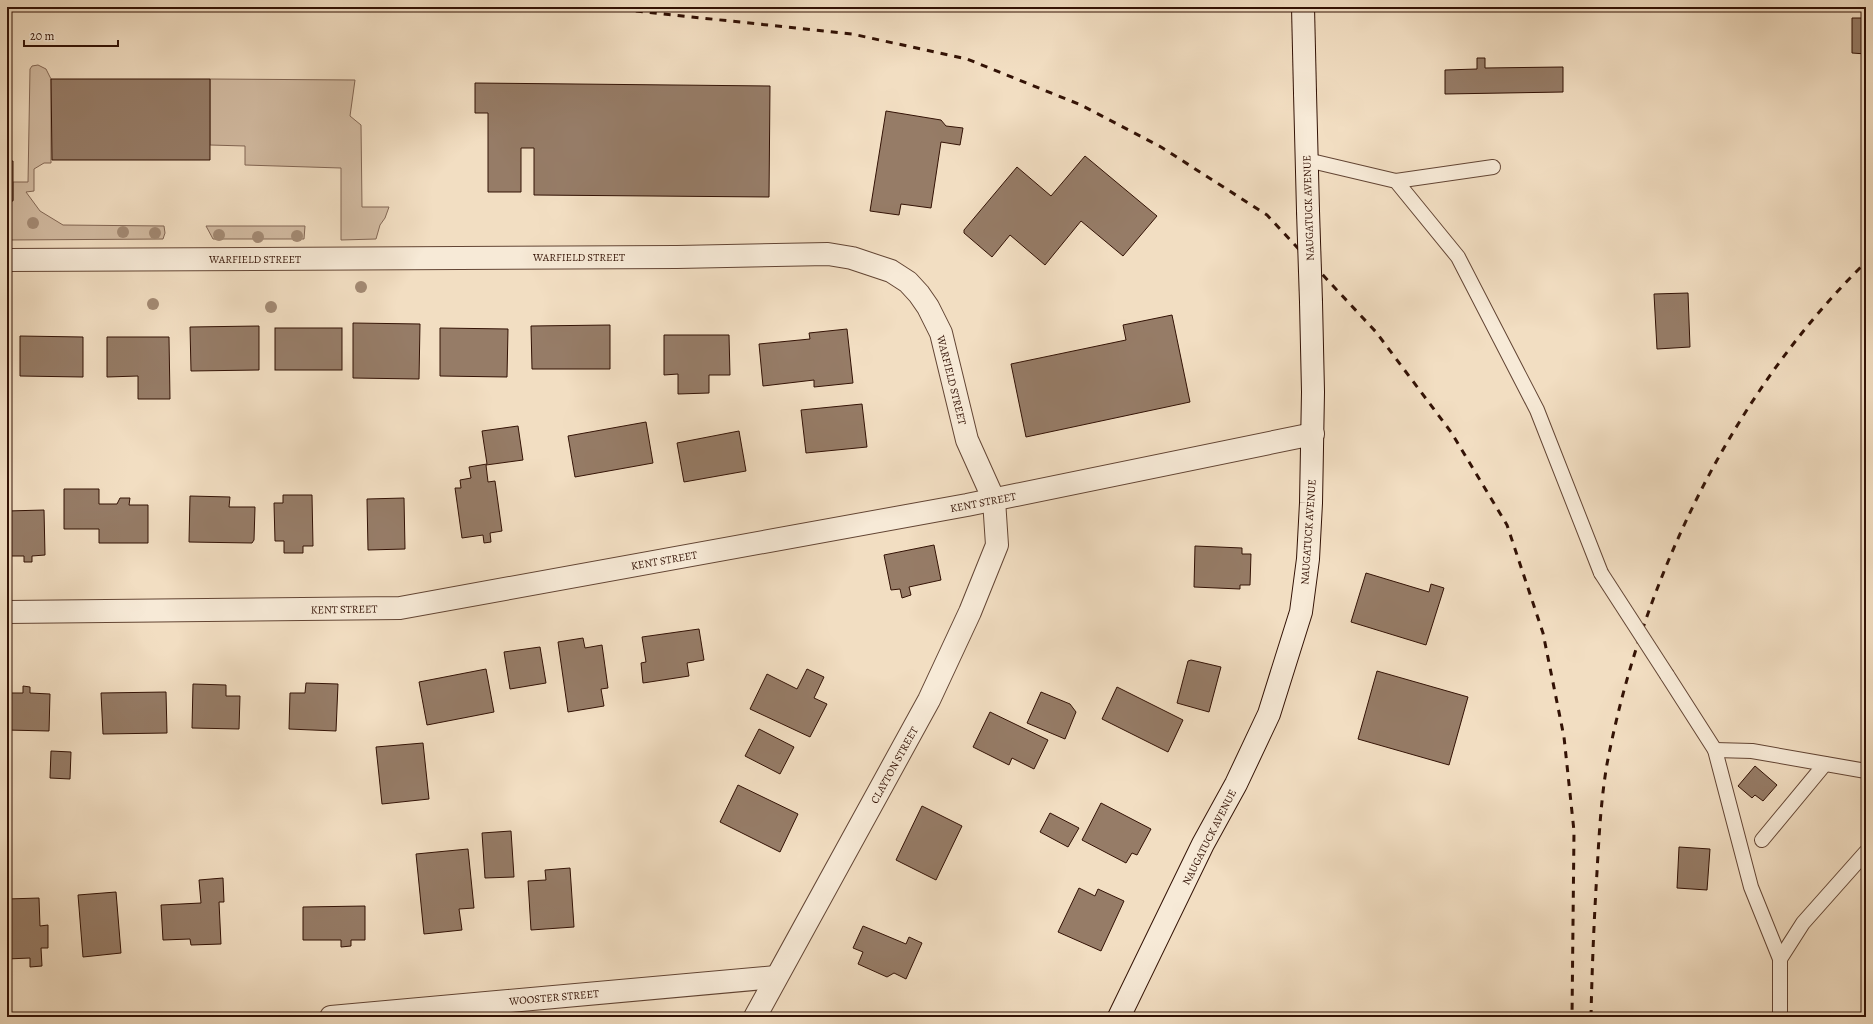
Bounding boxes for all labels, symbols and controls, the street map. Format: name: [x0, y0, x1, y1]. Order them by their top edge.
scale bar: [24, 22, 118, 48]
text: 20 m: [30, 28, 54, 44]
street label: NAUGATUCK AVENUE: [1299, 155, 1318, 261]
street label: WARFIELD STREET: [532, 250, 625, 265]
street label: WARFIELD STREET: [208, 252, 301, 267]
street label: WARFIELD STREET: [933, 333, 970, 427]
street label: NAUGATUCK AVENUE: [1297, 479, 1320, 585]
street label: KENT STREET: [949, 489, 1017, 516]
street label: KENT STREET: [630, 547, 698, 574]
street label: KENT STREET: [310, 601, 378, 618]
street label: CLAYTON STREET: [867, 724, 922, 806]
street label: NAUGATUCK AVENUE: [1179, 787, 1240, 888]
street label: WOOSTER STREET: [508, 986, 600, 1009]

